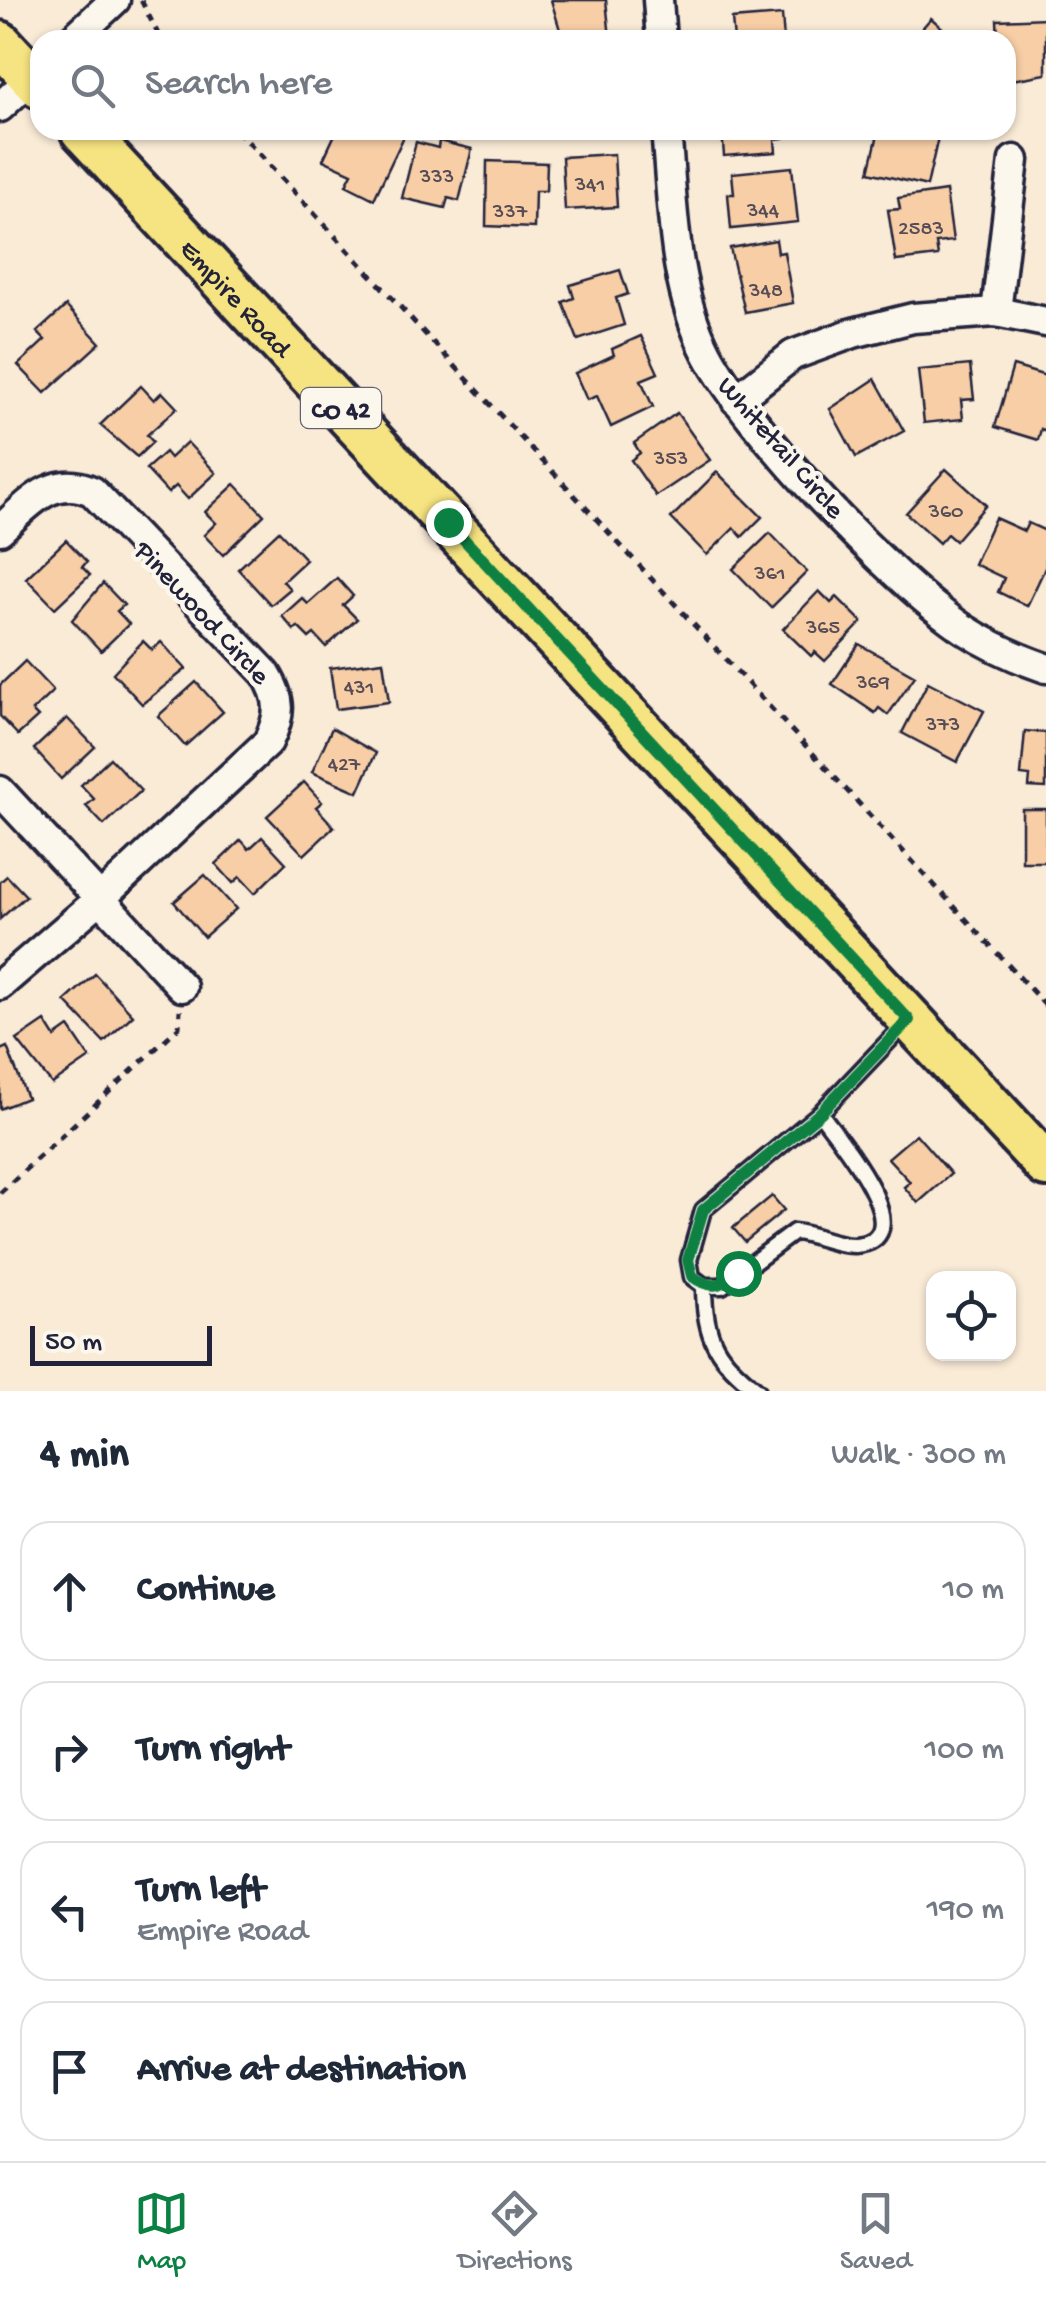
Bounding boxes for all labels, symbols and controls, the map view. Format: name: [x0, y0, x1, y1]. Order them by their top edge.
search box: [30, 30, 1016, 140]
icon: search: [65, 58, 120, 113]
text: Search here: [145, 63, 332, 107]
house number: 333: [419, 165, 454, 191]
house number: 341: [574, 173, 605, 199]
house number: 344: [746, 199, 780, 225]
house number: 337: [492, 200, 528, 226]
house number: 2583: [898, 217, 944, 243]
street label: Empire Road: [171, 234, 299, 368]
house number: 348: [748, 279, 783, 305]
street label: Whitetail Circle: [709, 371, 851, 527]
road number: CO 42: [301, 388, 381, 428]
house number: 353: [653, 447, 688, 473]
route end: [426, 500, 472, 546]
house number: 360: [927, 500, 964, 526]
street label: Pinewood Circle: [125, 535, 276, 693]
house number: 361: [753, 562, 786, 588]
house number: 365: [805, 616, 840, 642]
house number: 369: [855, 671, 890, 697]
house number: 431: [344, 676, 374, 702]
house number: 373: [925, 713, 960, 739]
house number: 427: [328, 753, 361, 779]
route start: [716, 1251, 762, 1297]
map controls: [926, 1271, 1016, 1361]
button: locate: [926, 1271, 1016, 1361]
scale bar: [30, 1321, 212, 1366]
text: 50 m: [45, 1327, 102, 1360]
text: 4 min: [40, 1432, 129, 1481]
text: Walk · 300 m: [831, 1437, 1006, 1475]
icon: ahead: [42, 1564, 97, 1619]
text: Continue: [137, 1569, 275, 1613]
text: 10 m: [943, 1572, 1004, 1610]
icon: right: [42, 1724, 97, 1779]
text: Turn right: [137, 1729, 289, 1773]
text: 100 m: [924, 1732, 1004, 1770]
text: Turn left: [137, 1870, 265, 1914]
icon: left: [42, 1884, 97, 1939]
text: 190 m: [927, 1892, 1004, 1930]
text: Empire Road: [137, 1914, 308, 1952]
icon: arrive: [42, 2044, 97, 2099]
text: Arrive at destination: [137, 2049, 466, 2093]
tab: Map: [134, 2186, 189, 2279]
tab: Directions: [458, 2186, 572, 2279]
tab: Saved: [840, 2186, 912, 2279]

